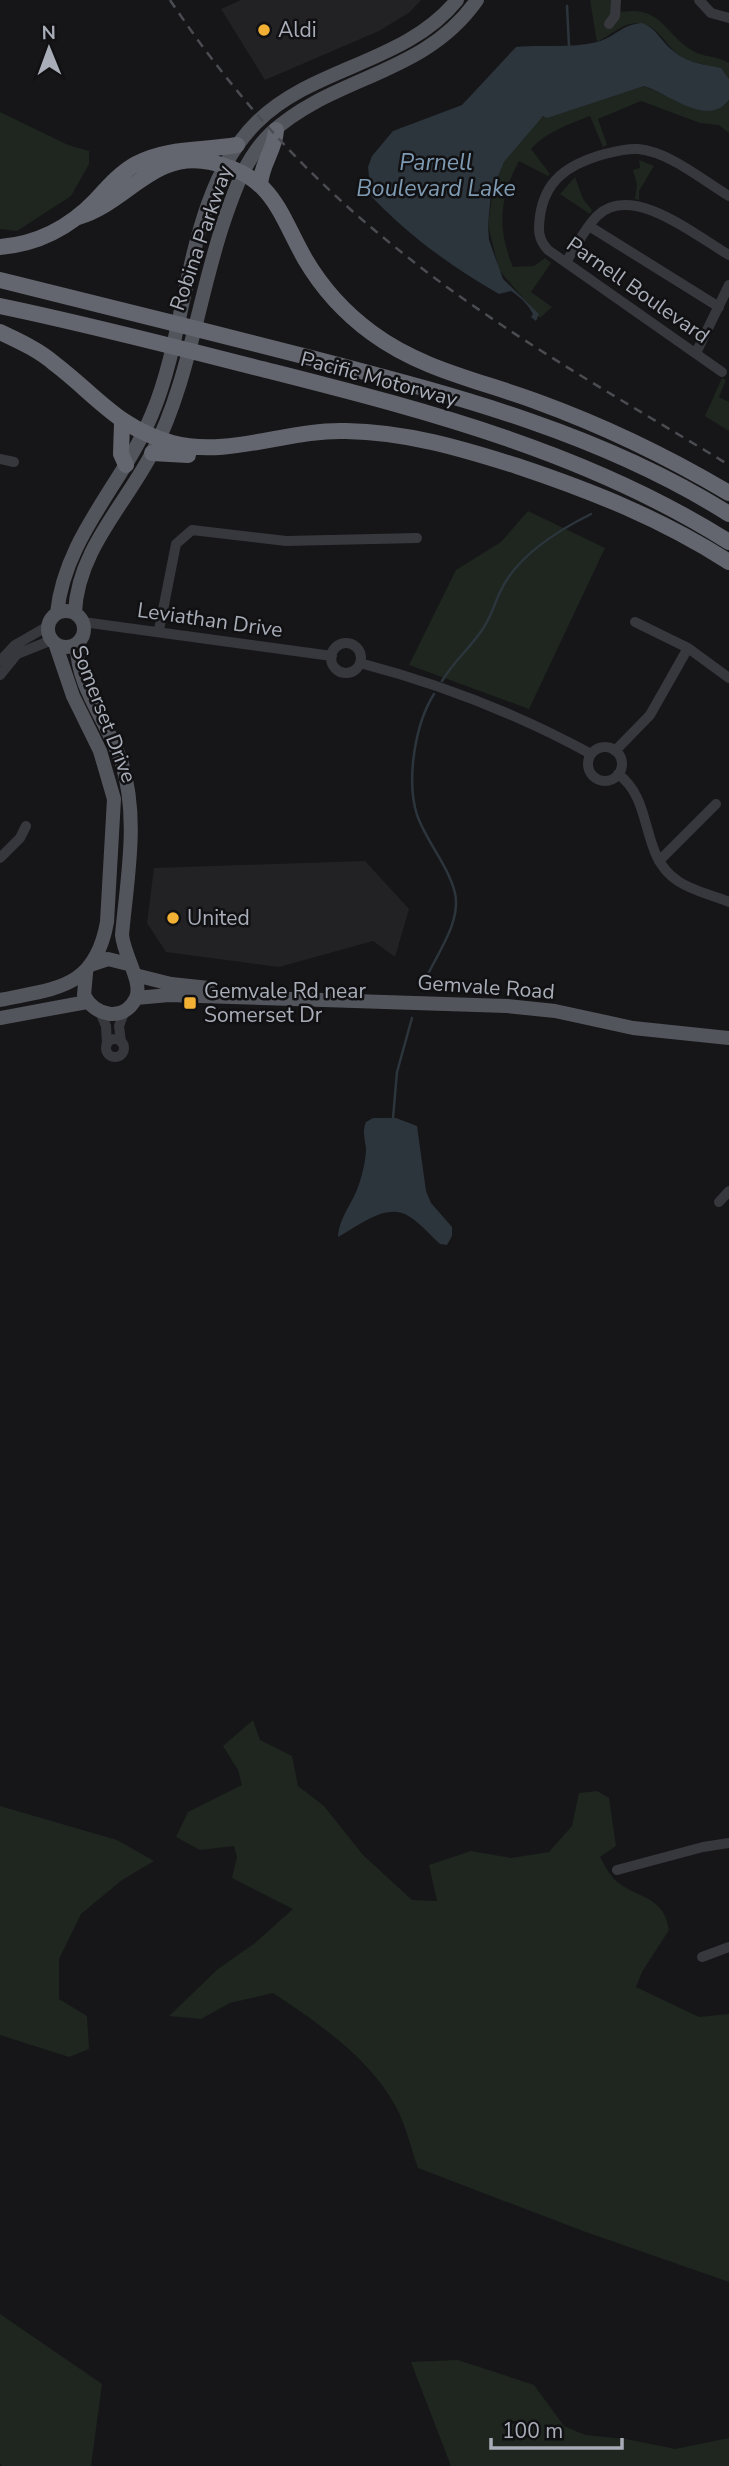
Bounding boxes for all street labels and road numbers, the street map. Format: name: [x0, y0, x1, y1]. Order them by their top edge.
street label: Robina Parkway: [163, 161, 239, 314]
street label: Parnell Boulevard: [561, 230, 715, 350]
street label: Pacific Motorway: [297, 345, 461, 413]
street label: Leviathan Drive: [135, 596, 285, 644]
street label: Somerset Drive: [65, 641, 143, 787]
street label: Gemvale Road: [416, 968, 556, 1006]

